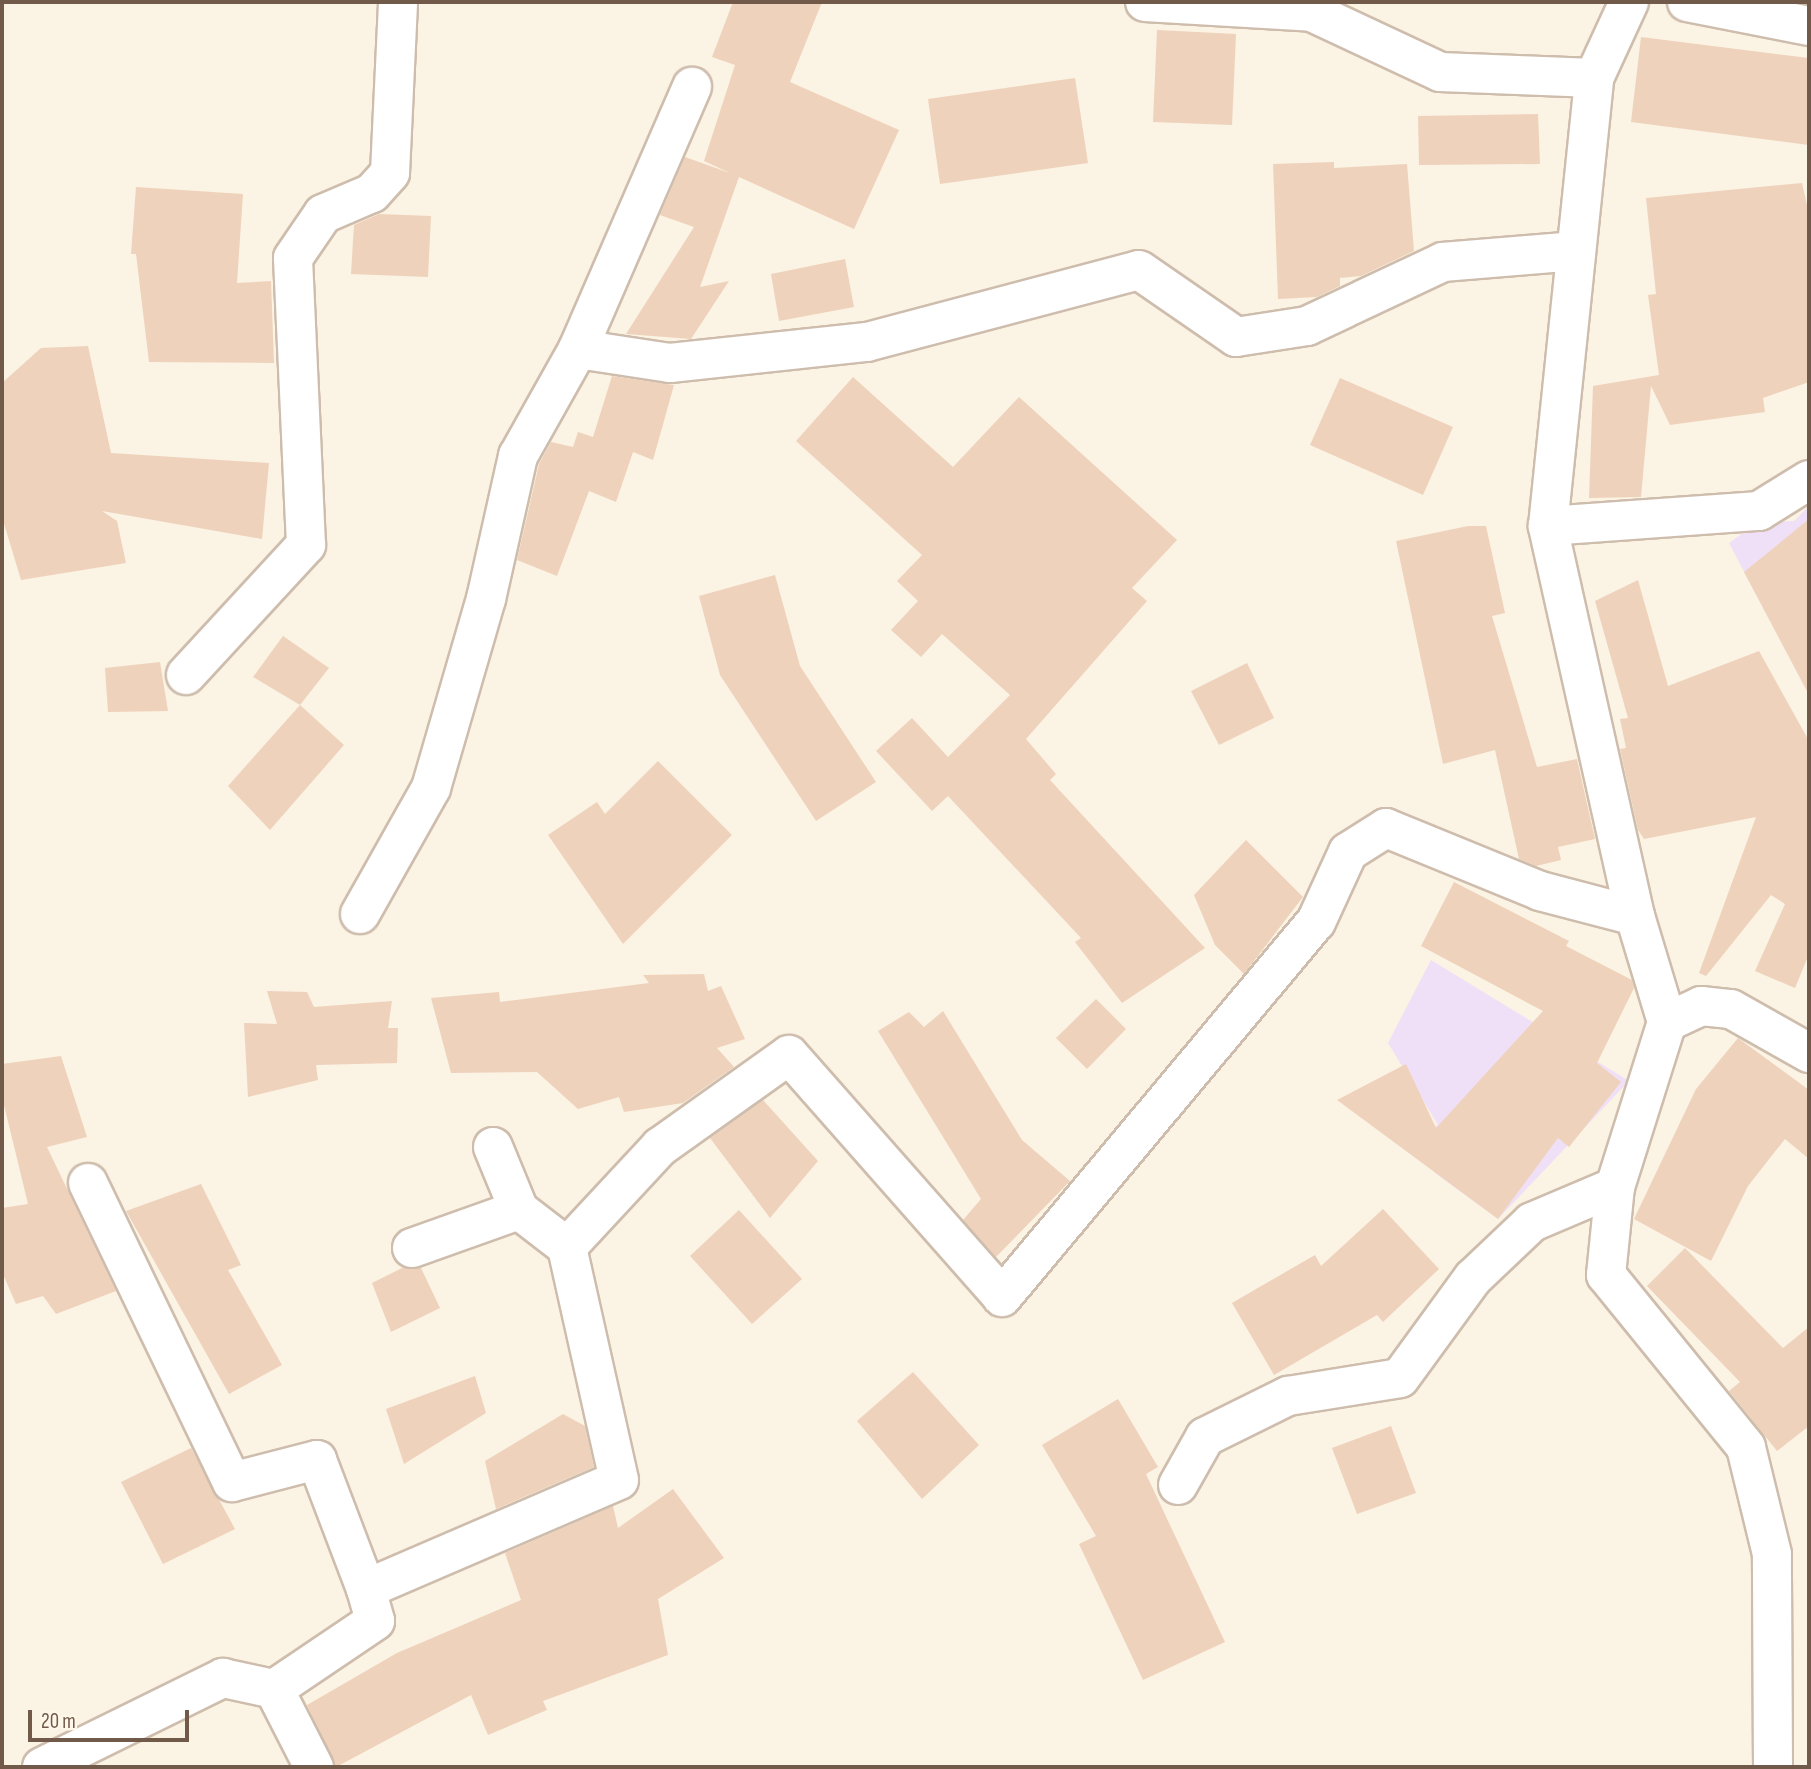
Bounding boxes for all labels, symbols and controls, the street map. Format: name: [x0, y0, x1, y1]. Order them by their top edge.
scale bar: [32, 1696, 192, 1740]
text: 20 m: [41, 1709, 76, 1734]

